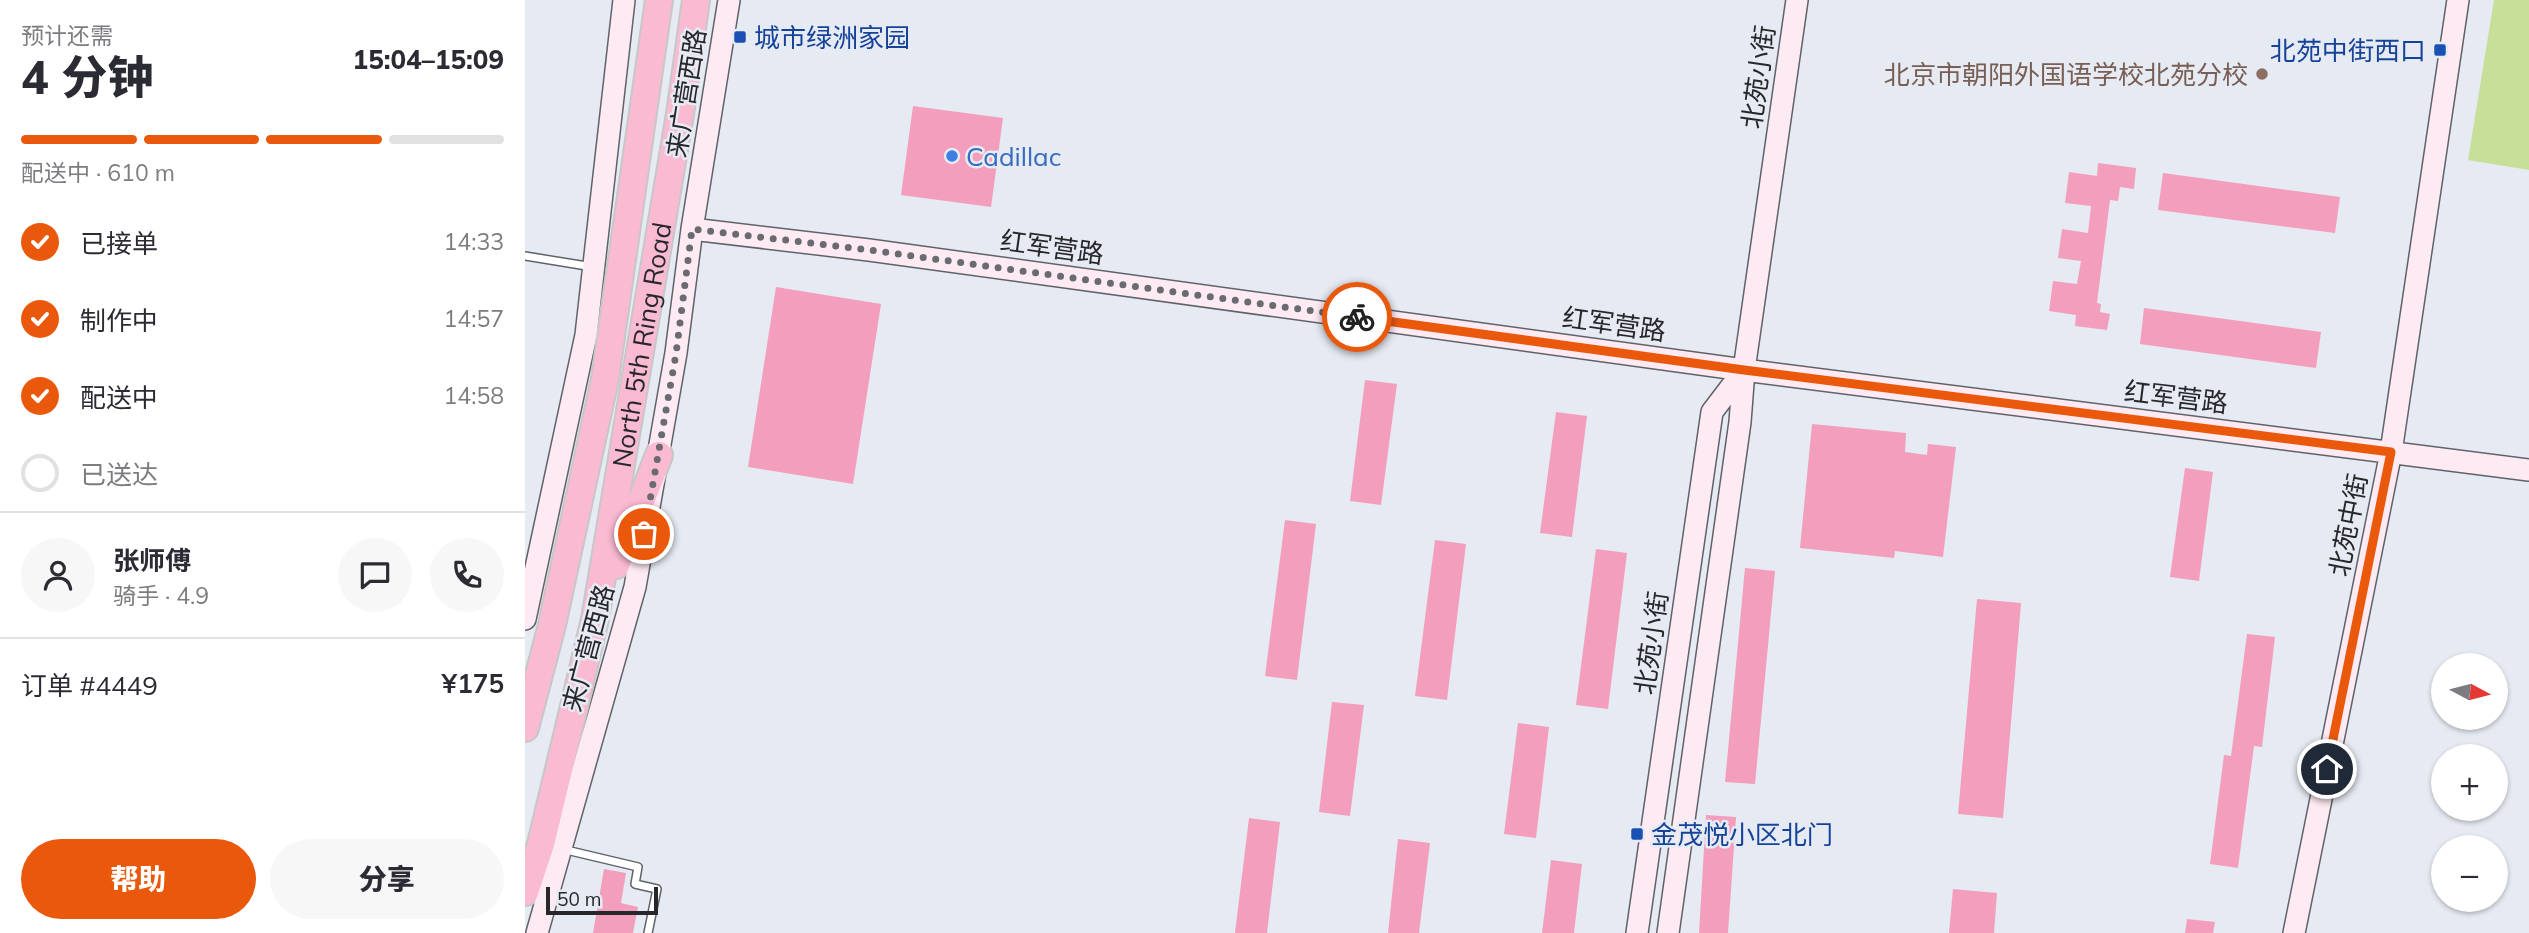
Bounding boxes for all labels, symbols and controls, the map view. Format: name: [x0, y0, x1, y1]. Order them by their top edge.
text: 预计还需: [21, 21, 113, 50]
place label: 城市绿洲家园: [754, 21, 910, 54]
street label: 北苑小街: [1734, 23, 1782, 131]
street label: 来广营西路: [660, 26, 712, 160]
marker: 城市绿洲家园: [732, 29, 748, 45]
place label: 北苑中街西口: [2270, 34, 2426, 67]
marker: 北苑中街西口: [2432, 42, 2448, 58]
text: 15:04–15:09: [353, 43, 504, 76]
text: 4 分钟: [21, 48, 154, 106]
place label: 北京市朝阳外国语学校北苑分校: [1884, 58, 2248, 91]
marker: 北京市朝阳外国语学校北苑分校: [2254, 66, 2270, 82]
place label: Cadillac: [966, 140, 1062, 173]
marker: Cadillac: [944, 148, 960, 164]
text: 配送中 · 610 m: [21, 158, 175, 187]
street label: North 5th Ring Road: [604, 220, 678, 470]
icon: check: [21, 223, 59, 261]
street label: 红军营路: [998, 223, 1106, 271]
text: 已接单: [80, 227, 158, 260]
text: 14:33: [444, 227, 504, 256]
courier: [1322, 282, 1392, 352]
icon: bike: [1338, 298, 1376, 336]
icon: check: [21, 300, 59, 338]
street label: 红军营路: [1560, 300, 1668, 348]
text: 制作中: [80, 304, 158, 337]
text: 14:57: [444, 304, 504, 333]
street label: 红军营路: [2122, 374, 2230, 420]
icon: check: [21, 377, 59, 415]
text: 配送中: [80, 381, 158, 414]
text: 14:58: [444, 381, 504, 410]
text: 已送达: [80, 458, 158, 491]
street label: 北苑中街: [2322, 471, 2374, 579]
pin: [614, 504, 674, 564]
icon: bag: [625, 515, 663, 553]
button: person: [21, 538, 95, 612]
button: chat: [338, 538, 412, 612]
button: phone: [430, 538, 504, 612]
text: 张师傅: [113, 544, 191, 577]
text: 骑手 · 4.9: [113, 581, 209, 610]
street label: 来广营西路: [555, 581, 621, 715]
street label: 北苑小街: [1627, 589, 1675, 697]
north arrow: [2431, 653, 2508, 730]
map controls: [2431, 653, 2508, 912]
text: ¥175: [442, 667, 504, 700]
text: 订单 #4449: [21, 669, 158, 702]
pin: [2297, 739, 2357, 799]
button: +: [2431, 744, 2508, 821]
icon: home: [2308, 750, 2346, 788]
place label: 金茂悦小区北门: [1651, 818, 1833, 851]
marker: 金茂悦小区北门: [1629, 826, 1645, 842]
button: −: [2431, 835, 2508, 912]
button: 帮助: [21, 839, 256, 919]
button: 分享: [270, 839, 504, 919]
scale bar: [546, 884, 658, 916]
text: 50 m: [557, 887, 601, 911]

